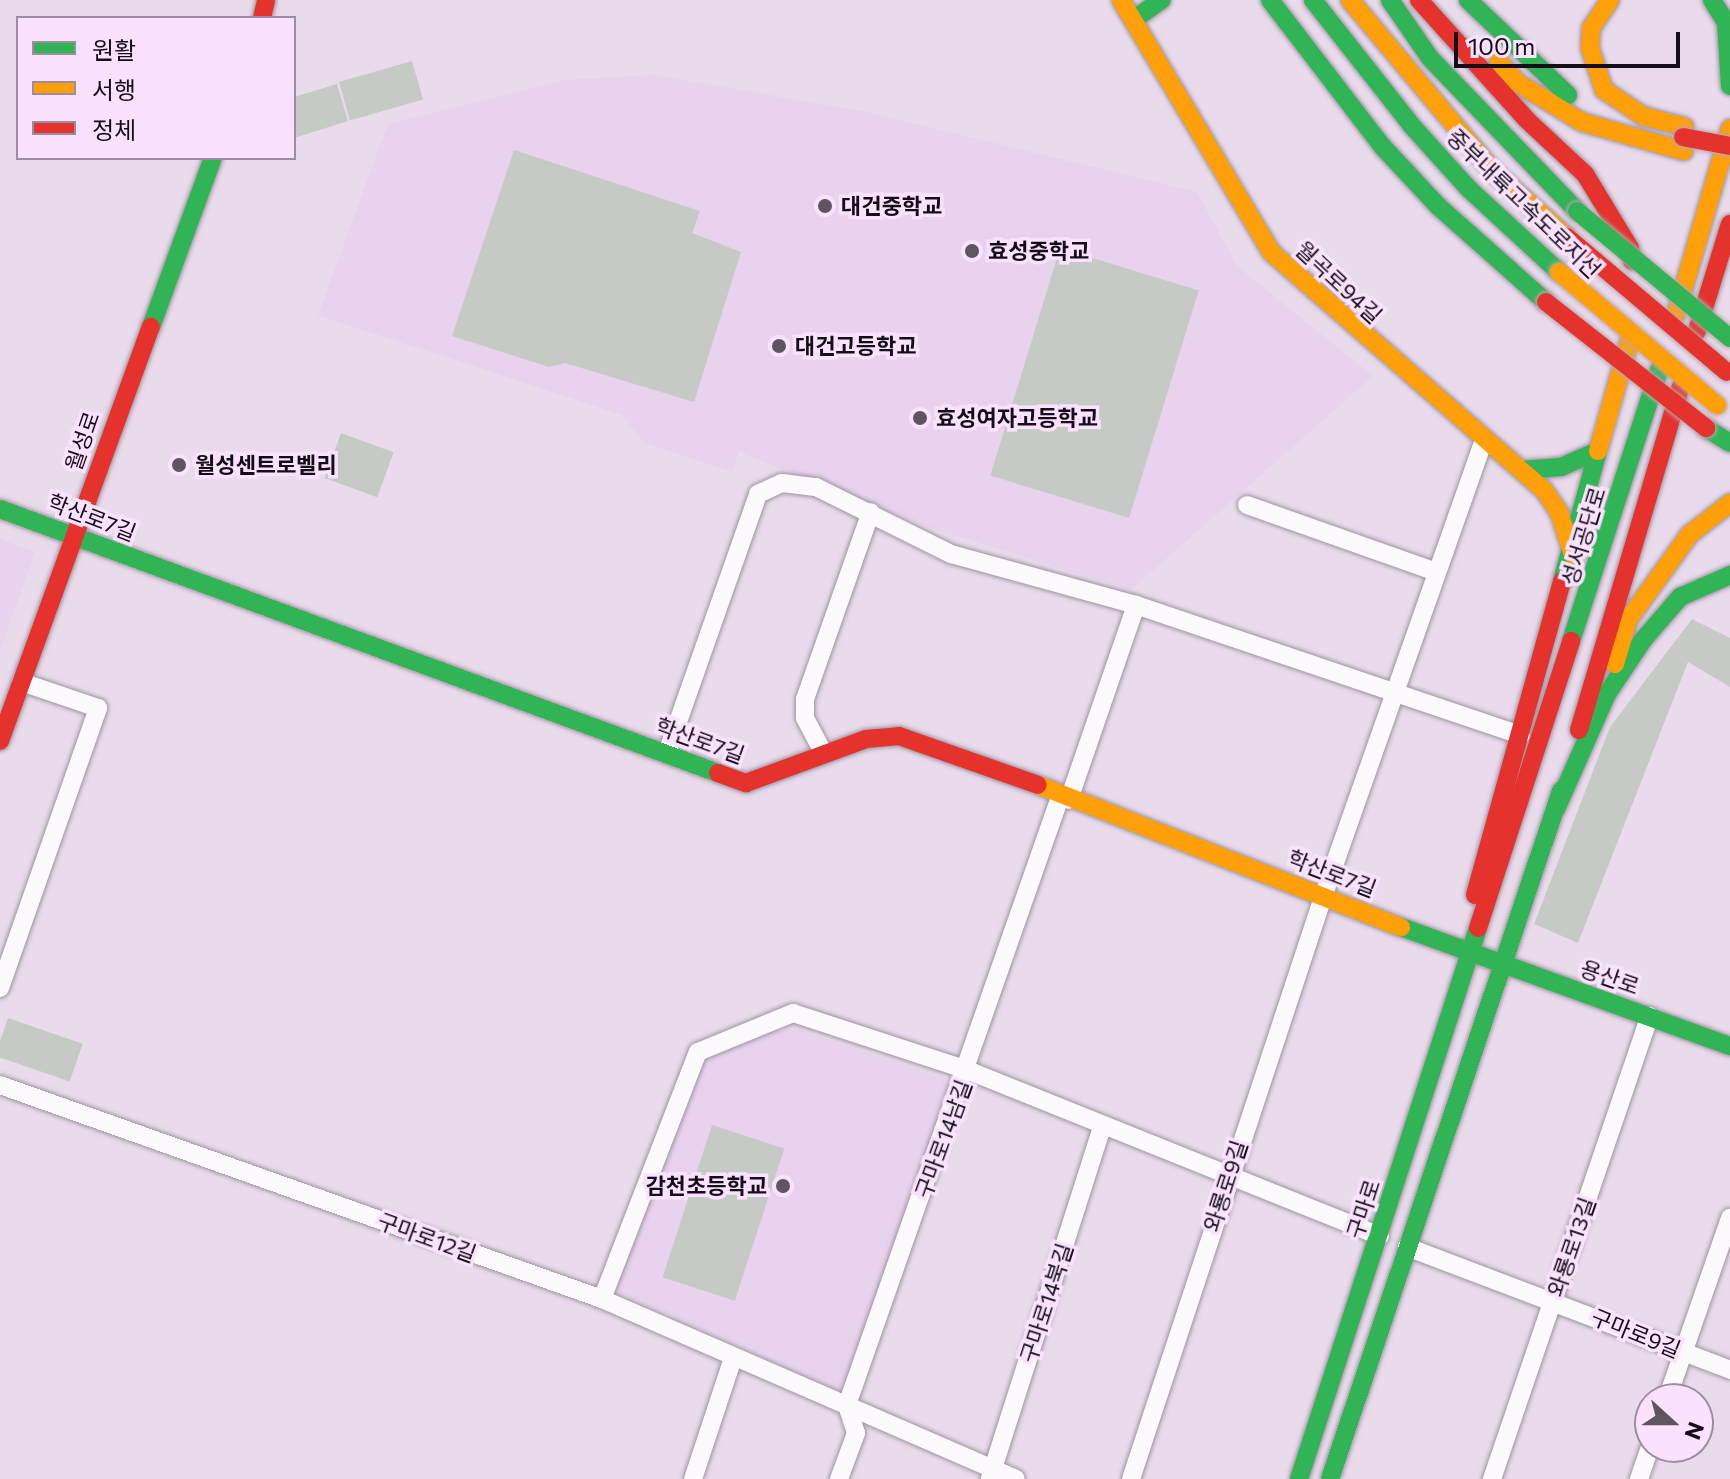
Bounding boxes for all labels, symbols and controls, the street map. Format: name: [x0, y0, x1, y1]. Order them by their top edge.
legend: [16, 16, 296, 160]
scale bar: [1458, 16, 1684, 66]
text: 100 m: [1468, 31, 1535, 60]
text: 원활: [92, 35, 136, 64]
text: 서행: [92, 75, 136, 104]
text: 정체: [92, 115, 136, 144]
street label: 중부내륙고속도로지선: [1442, 123, 1606, 283]
place label: 대건중학교: [841, 193, 942, 219]
marker: 대건중학교: [816, 197, 834, 215]
street label: 월곡로94길: [1291, 236, 1387, 328]
place label: 효성중학교: [988, 238, 1089, 264]
marker: 효성중학교: [963, 242, 981, 260]
place label: 대건고등학교: [795, 333, 916, 359]
marker: 대건고등학교: [770, 337, 788, 355]
place label: 효성여자고등학교: [936, 405, 1098, 431]
street label: 월성로: [60, 408, 104, 474]
marker: 효성여자고등학교: [911, 409, 929, 427]
place label: 월성센트로벨리: [195, 452, 337, 478]
marker: 월성센트로벨리: [170, 456, 188, 474]
street label: 성서공단로: [1556, 484, 1610, 588]
street label: 학산로7길: [44, 488, 140, 546]
street label: 학산로7길: [652, 712, 748, 768]
street label: 학산로7길: [1284, 844, 1380, 902]
street label: 용산로: [1577, 955, 1643, 999]
street label: 구마로14남길: [909, 1076, 977, 1202]
street label: 와룡로9길: [1198, 1137, 1252, 1235]
place label: 감천초등학교: [646, 1173, 767, 1199]
street label: 구마로: [1341, 1176, 1385, 1242]
marker: 감천초등학교: [774, 1177, 792, 1195]
street label: 와룡로13길: [1542, 1194, 1600, 1300]
street label: 구마로12길: [374, 1207, 480, 1267]
street label: 구마로14북길: [1014, 1240, 1078, 1366]
street label: 구마로9길: [1587, 1303, 1685, 1363]
north arrow: [1634, 1383, 1714, 1463]
text: N: [1679, 1419, 1711, 1444]

